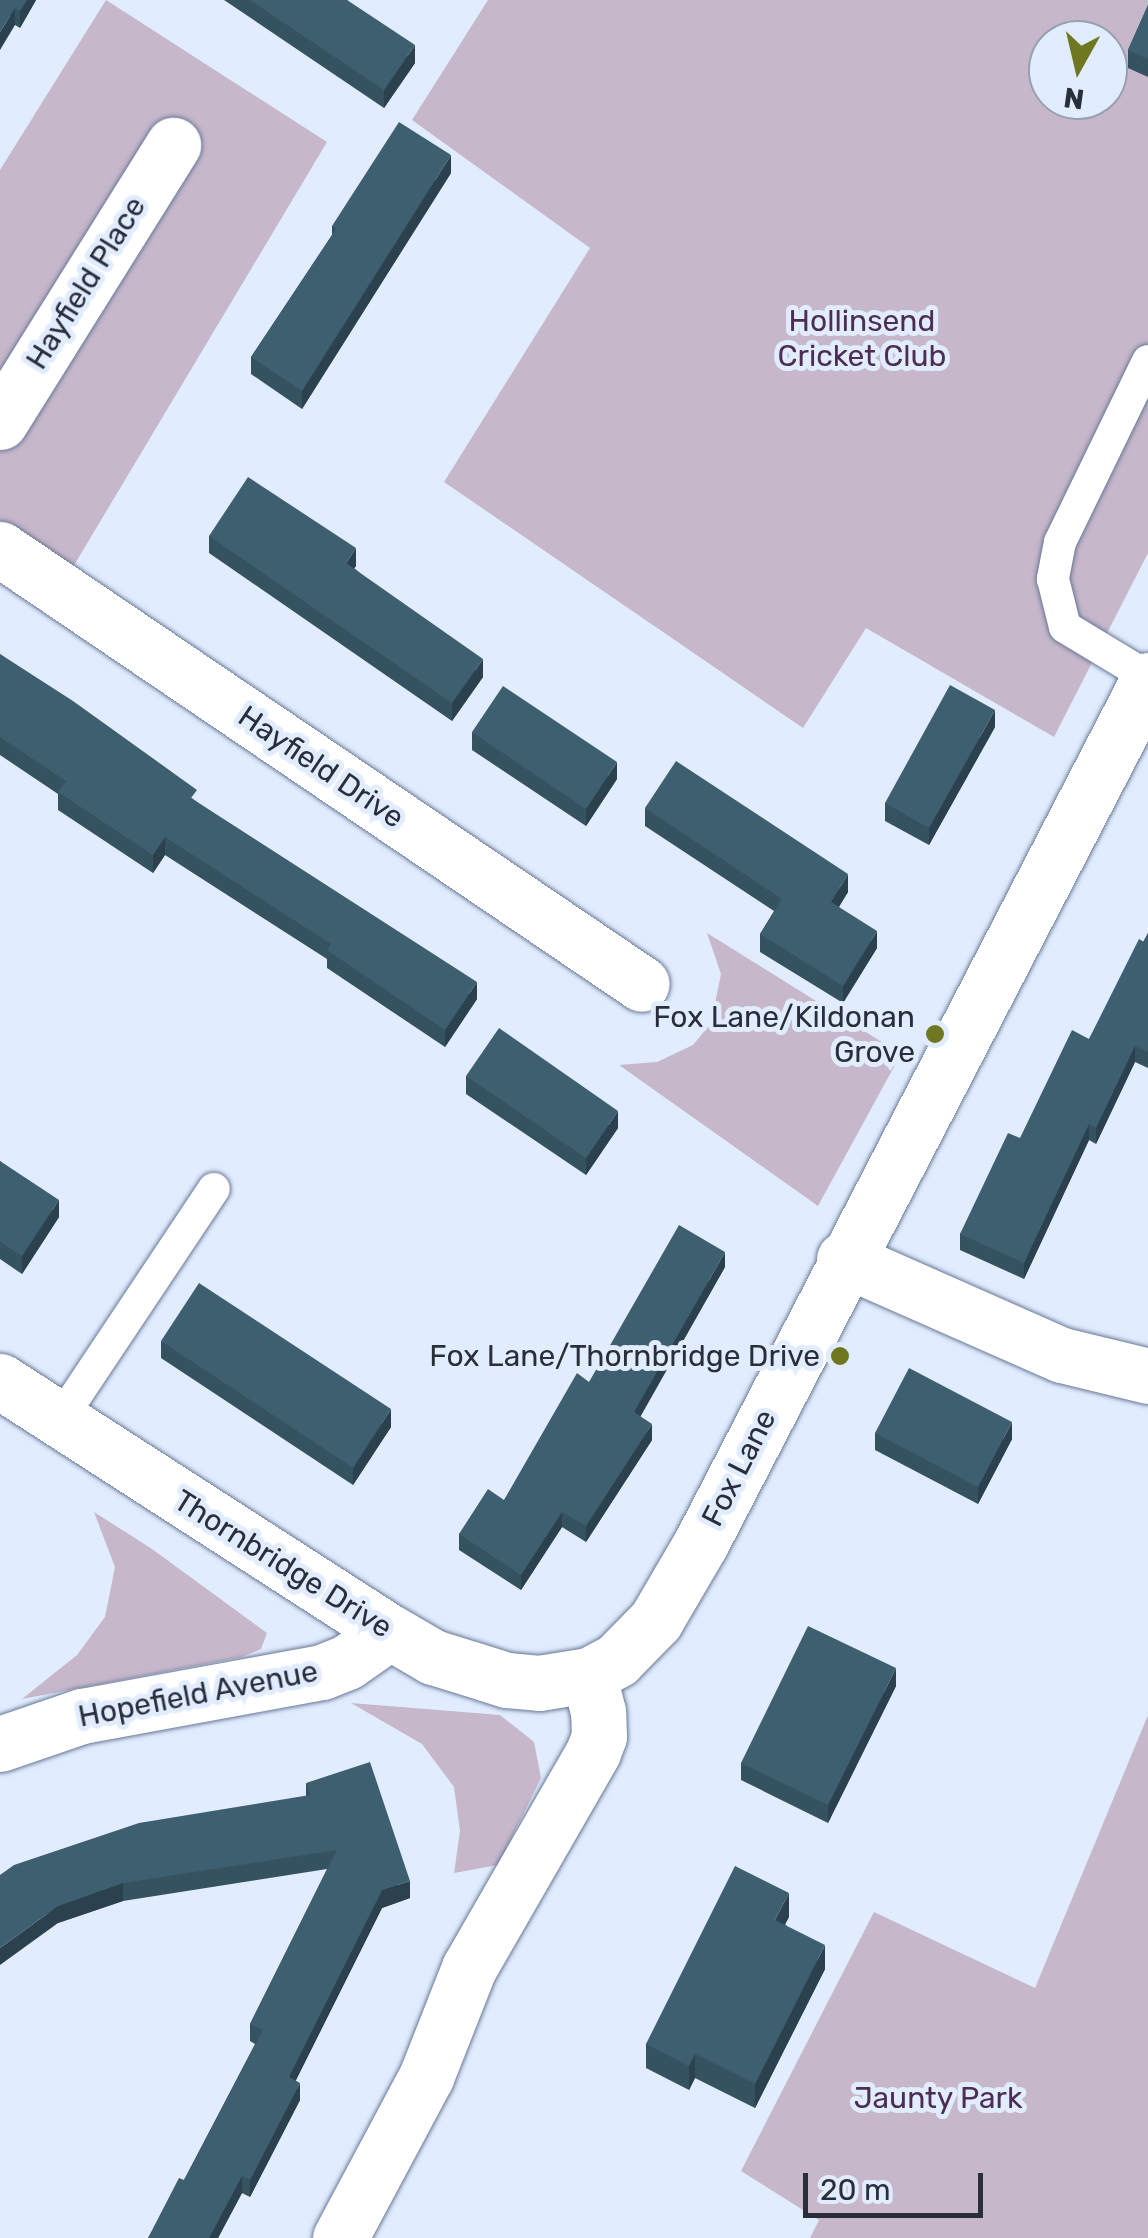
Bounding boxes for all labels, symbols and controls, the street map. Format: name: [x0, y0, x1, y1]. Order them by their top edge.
north arrow: [1028, 20, 1128, 120]
text: N: [1062, 80, 1086, 116]
street label: Hayfield Place: [19, 190, 153, 376]
park label: Hollinsend Cricket Club: [778, 303, 946, 374]
street label: Hayfield Drive: [231, 698, 411, 836]
place label: Fox Lane/Kildonan Grove: [653, 999, 915, 1070]
marker: Fox Lane/Kildonan Grove: [924, 1023, 946, 1045]
place label: Fox Lane/Thornbridge Drive: [429, 1338, 820, 1374]
marker: Fox Lane/Thornbridge Drive: [829, 1345, 851, 1367]
street label: Fox Lane: [694, 1404, 784, 1532]
street label: Thornbridge Drive: [167, 1482, 399, 1646]
street label: Hopefield Avenue: [75, 1653, 321, 1735]
park label: Jaunty Park: [853, 2080, 1023, 2116]
scale bar: [808, 2153, 988, 2215]
text: 20 m: [820, 2172, 891, 2208]

